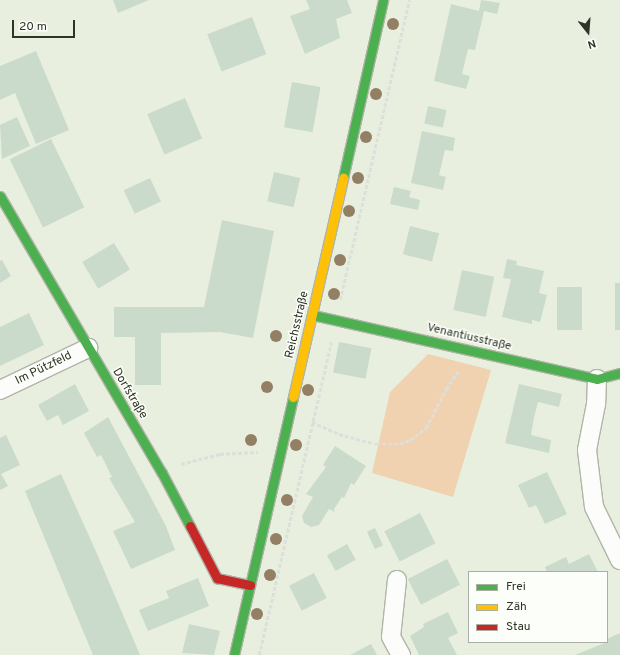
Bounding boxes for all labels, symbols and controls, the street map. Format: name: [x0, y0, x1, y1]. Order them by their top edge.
scale bar: [14, 12, 77, 38]
north arrow: [568, 12, 608, 52]
text: 20 m: [19, 19, 47, 35]
text: N: [586, 36, 597, 51]
street label: Reichsstraße: [283, 290, 313, 360]
street label: Venantiusstraße: [425, 321, 513, 355]
street label: Im Pützfeld: [13, 349, 75, 389]
street label: Dorfstraße: [108, 366, 150, 422]
legend: [468, 571, 608, 643]
text: Frei: [506, 579, 526, 595]
text: Zäh: [506, 599, 527, 615]
text: Stau: [506, 619, 531, 635]

